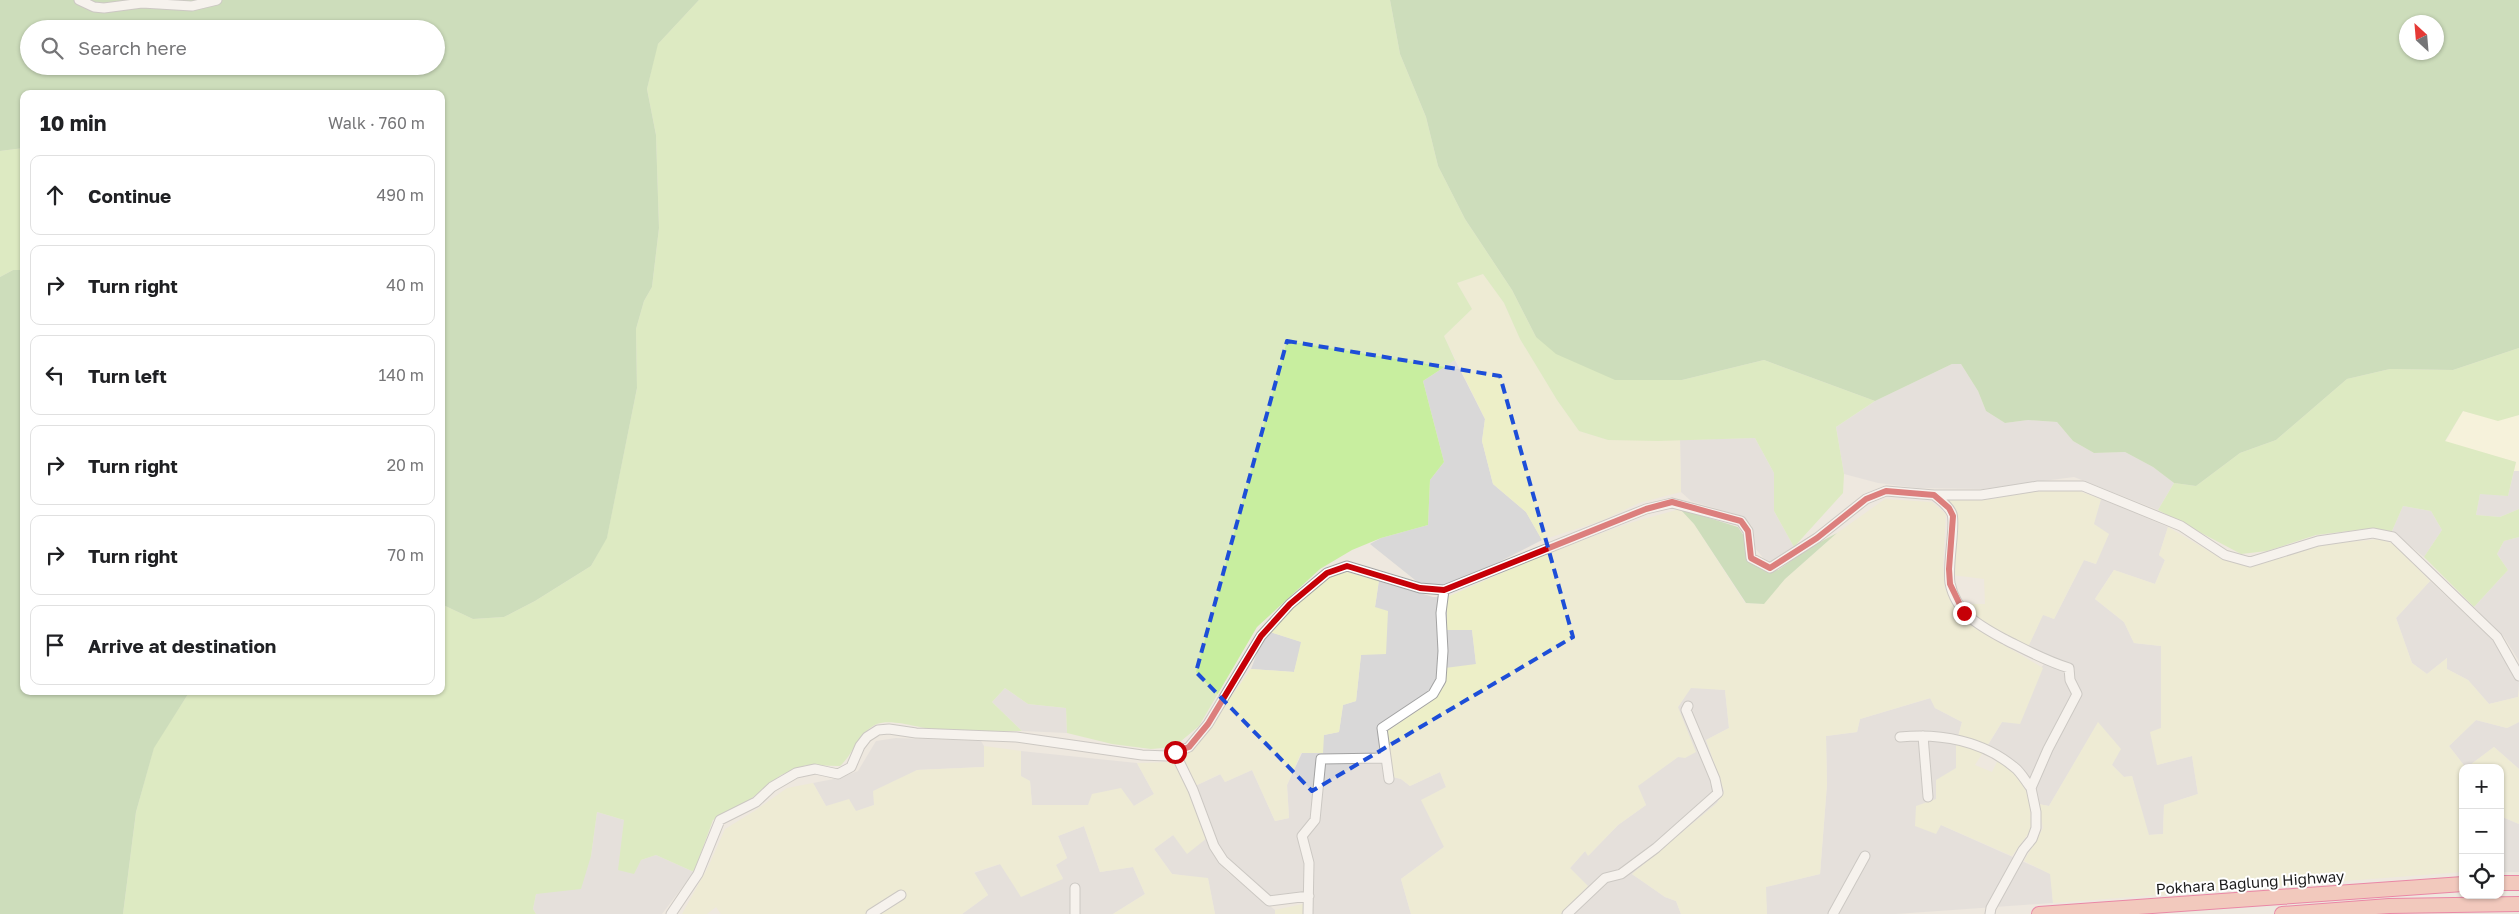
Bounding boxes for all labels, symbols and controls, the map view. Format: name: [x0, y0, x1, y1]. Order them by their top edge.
north arrow: [2399, 15, 2444, 60]
search box: [20, 20, 445, 75]
icon: search: [38, 34, 66, 62]
text: Search here: [78, 36, 187, 59]
text: 10 min: [40, 110, 107, 136]
text: Walk · 760 m: [328, 113, 425, 133]
icon: ahead: [41, 181, 69, 209]
text: Continue: [88, 184, 171, 207]
text: 490 m: [376, 185, 424, 205]
icon: right: [41, 271, 69, 299]
text: Turn right: [88, 274, 178, 297]
text: 40 m: [386, 275, 424, 295]
icon: left: [41, 361, 69, 389]
text: Turn left: [88, 364, 167, 387]
text: 140 m: [378, 365, 424, 385]
icon: right: [41, 451, 69, 479]
text: Turn right: [88, 454, 178, 477]
text: 20 m: [387, 455, 424, 475]
icon: right: [41, 541, 69, 569]
text: Turn right: [88, 544, 178, 567]
text: 70 m: [387, 545, 424, 565]
route end: [1953, 602, 1976, 625]
icon: arrive: [41, 631, 69, 659]
text: Arrive at destination: [88, 634, 276, 657]
route start: [1164, 741, 1187, 764]
map controls: [2459, 764, 2504, 899]
button: +: [2459, 764, 2504, 809]
button: −: [2459, 809, 2504, 854]
button: locate: [2459, 854, 2504, 899]
street label: Pokhara Baglung Highway: [2155, 866, 2345, 898]

